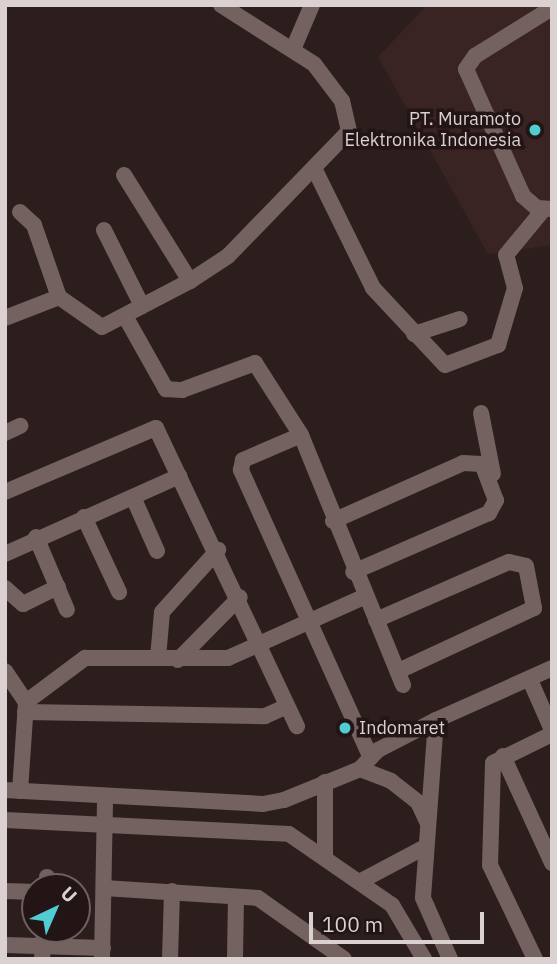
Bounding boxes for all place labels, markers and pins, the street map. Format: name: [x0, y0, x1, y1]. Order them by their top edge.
place label: PT. Muramoto Elektronika Indonesia: [345, 109, 521, 152]
marker: PT. Muramoto Elektronika Indonesia: [527, 122, 543, 138]
place label: Indomaret: [359, 717, 445, 739]
marker: Indomaret: [337, 720, 353, 736]

